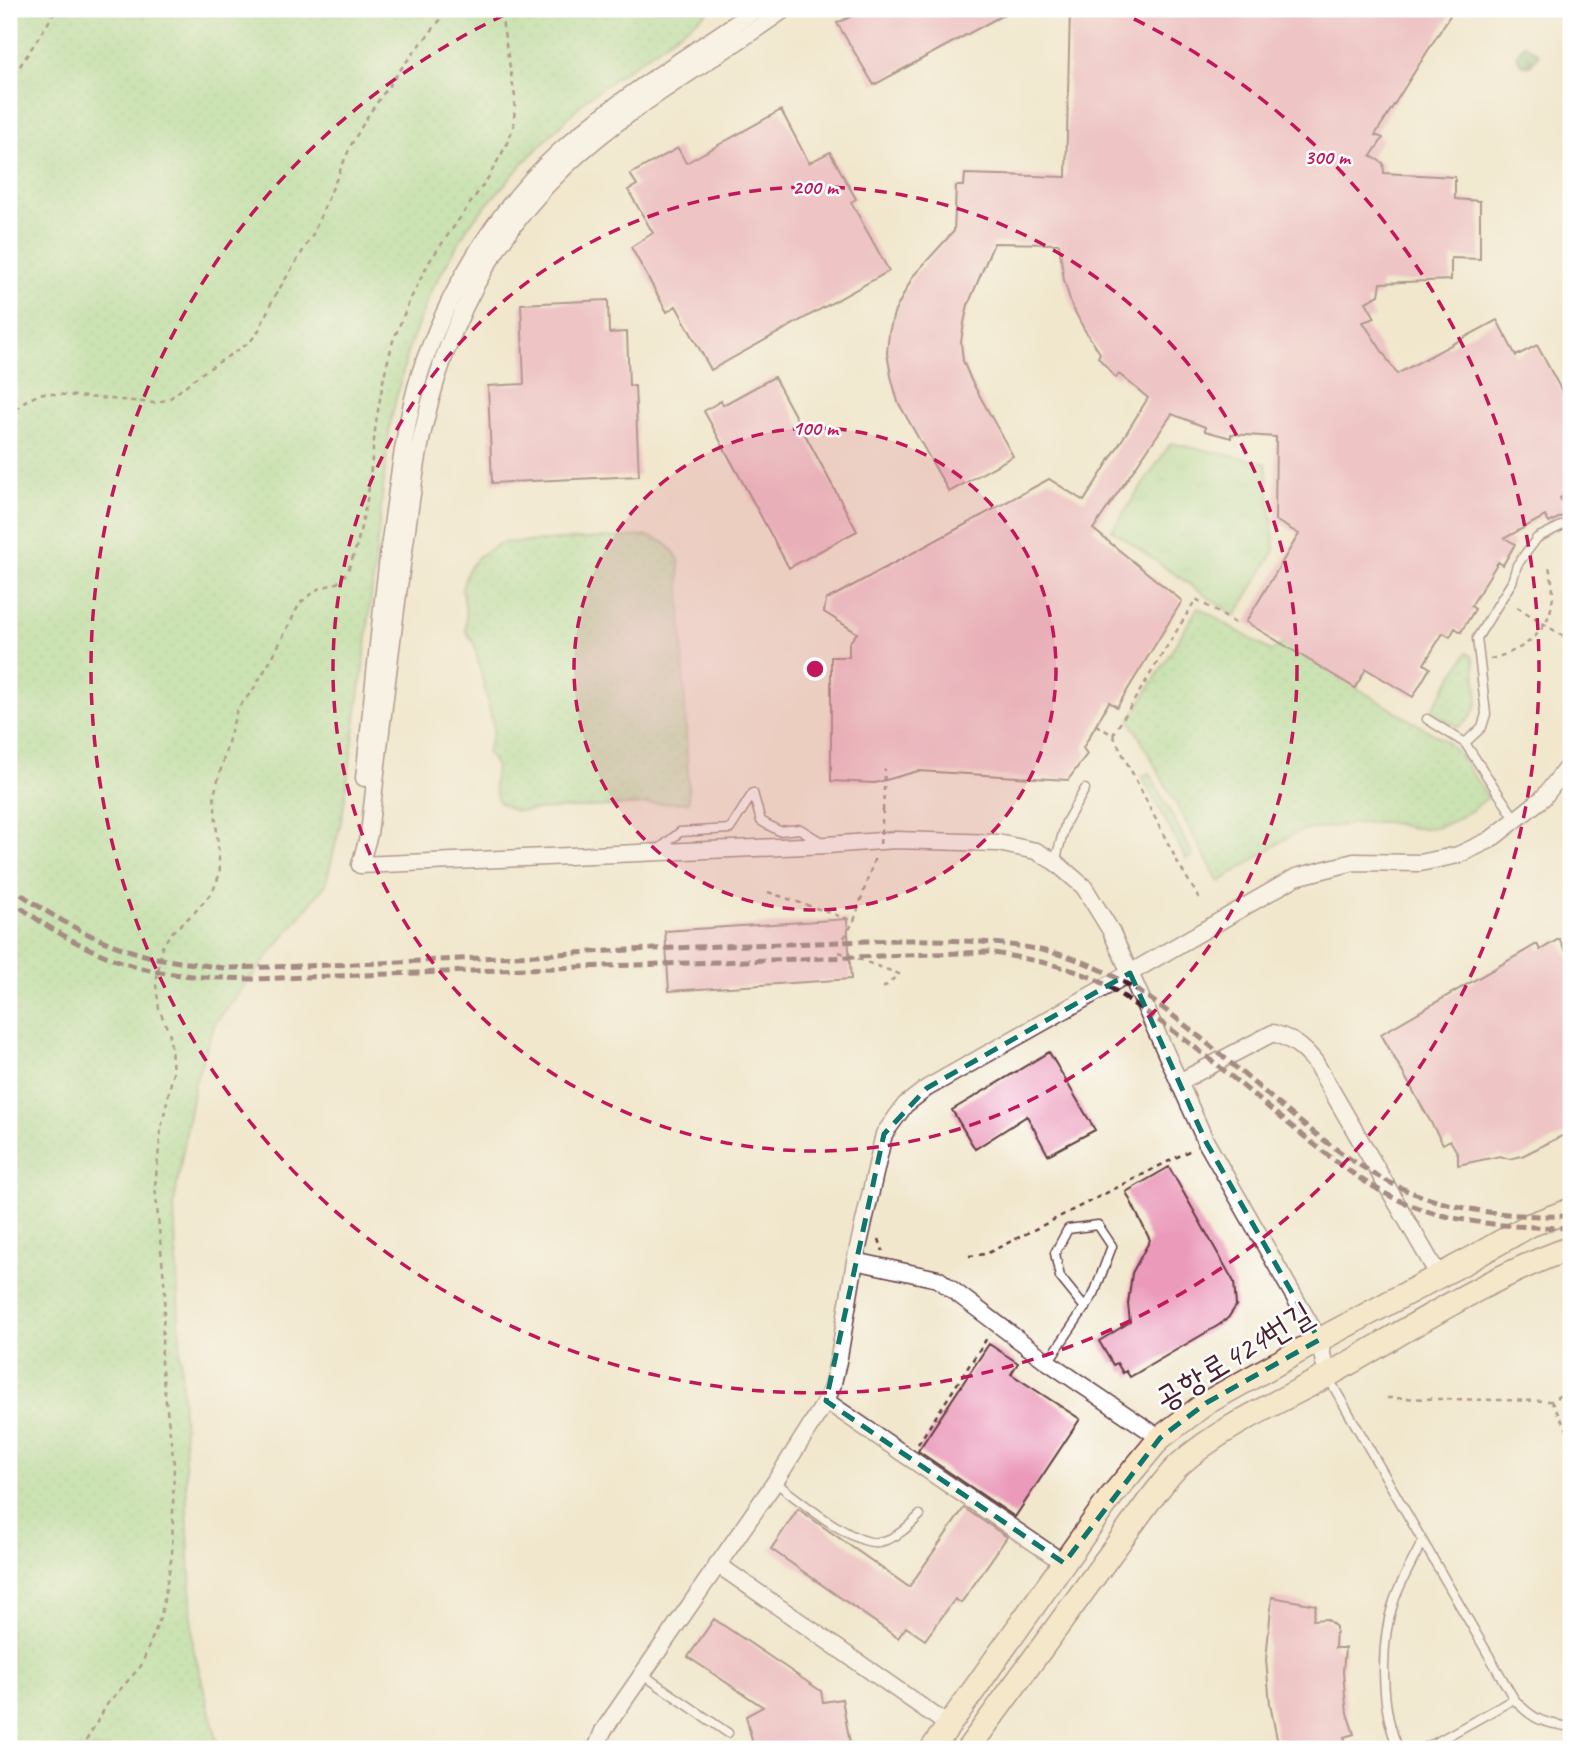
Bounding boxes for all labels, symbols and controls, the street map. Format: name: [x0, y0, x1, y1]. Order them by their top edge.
text: 300 m: [1304, 144, 1352, 170]
text: 200 m: [792, 174, 840, 200]
text: 100 m: [792, 415, 840, 441]
centre of rings: [803, 657, 827, 681]
street label: 공항로424번길: [1147, 1292, 1320, 1420]

